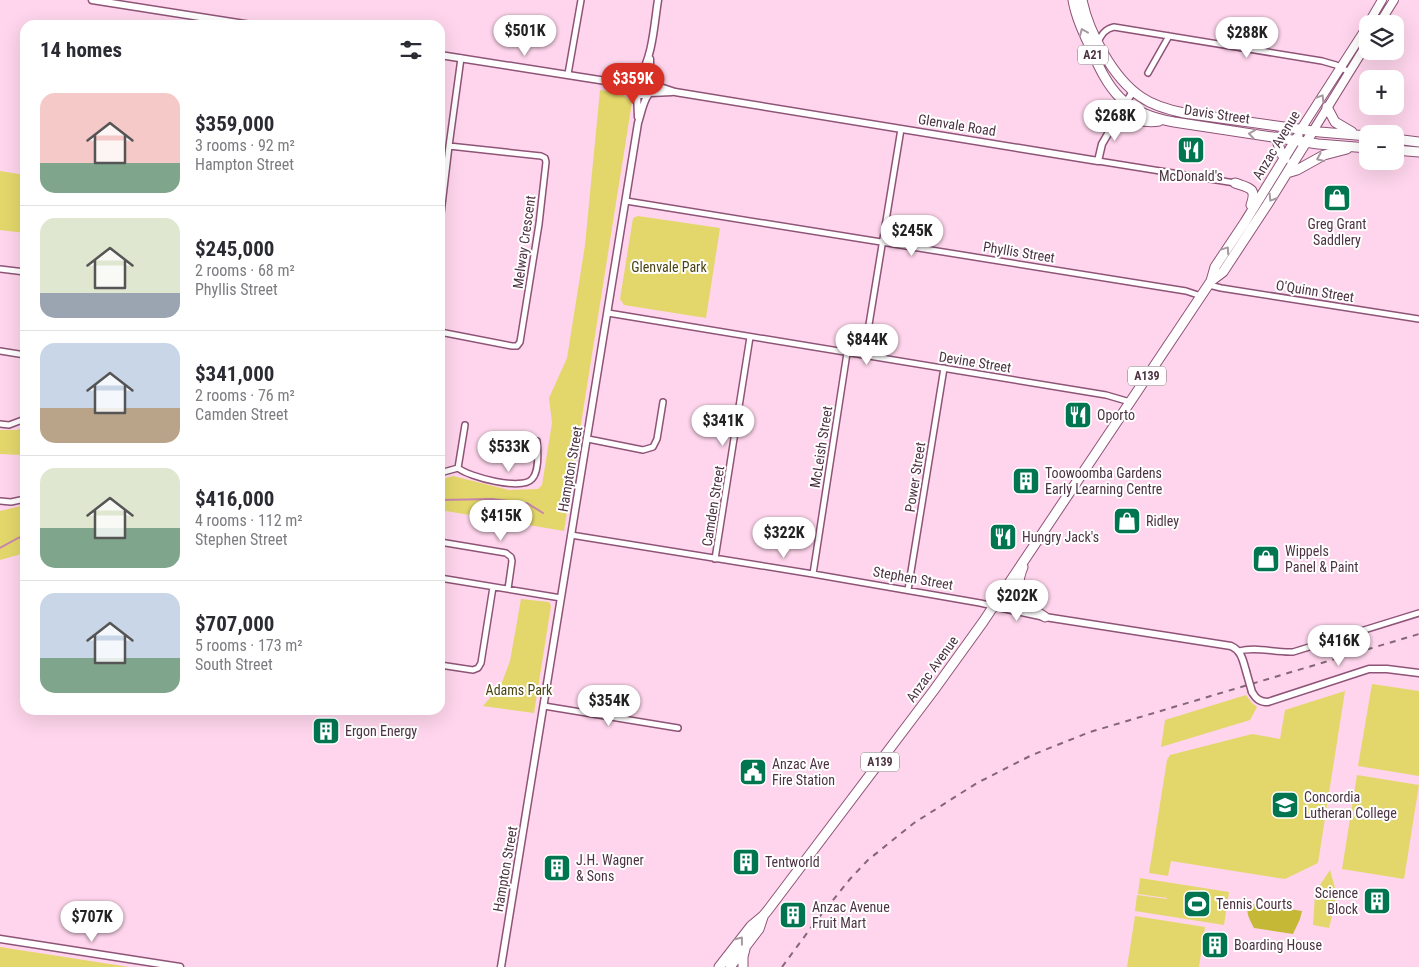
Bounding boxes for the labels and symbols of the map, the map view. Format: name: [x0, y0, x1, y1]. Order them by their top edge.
pin: $501K: [490, 15, 560, 57]
pin: $288K: [1212, 17, 1282, 59]
one-way arrow: [1079, 28, 1090, 37]
road number: A21: [1078, 46, 1108, 64]
pin: $359K: [598, 62, 668, 105]
one-way arrow: [1315, 95, 1324, 104]
pin: $268K: [1080, 100, 1150, 142]
street label: Davis Street: [1183, 101, 1251, 127]
street label: Anzac Avenue: [1249, 107, 1303, 182]
street label: Glenvale Road: [917, 111, 997, 139]
one-way arrow: [1248, 129, 1256, 139]
restaurant icon: McDonald's: [1176, 135, 1206, 165]
one-way arrow: [1316, 151, 1325, 162]
place label: McDonald's: [1159, 168, 1223, 184]
shop icon: Greg Grant Saddlery: [1322, 183, 1352, 213]
one-way arrow: [1268, 193, 1278, 202]
street label: Melway Crescent: [510, 194, 538, 290]
pin: $245K: [877, 214, 947, 257]
place label: Greg Grant Saddlery: [1308, 216, 1366, 248]
street label: Phyllis Street: [982, 238, 1056, 266]
one-way arrow: [1220, 247, 1229, 256]
park label: Glenvale Park: [631, 259, 707, 275]
street label: O'Quinn Street: [1275, 277, 1355, 305]
pin: $844K: [832, 324, 902, 366]
street label: Devine Street: [938, 348, 1012, 376]
road number: A139: [1128, 366, 1166, 386]
restaurant icon: Oporto: [1063, 400, 1093, 430]
pin: $341K: [688, 404, 758, 447]
street label: McLeish Street: [807, 405, 835, 489]
place label: Oporto: [1097, 407, 1135, 423]
street label: Hampton Street: [555, 425, 585, 513]
pin: $533K: [474, 430, 544, 473]
street label: Power Street: [902, 441, 928, 513]
street label: Camden Street: [699, 465, 727, 547]
place label: Toowoomba Gardens Early Learning Centre: [1045, 465, 1163, 497]
building icon: Toowoomba Gardens Early Learning Centre: [1011, 466, 1041, 496]
pin: $415K: [466, 500, 536, 542]
shop icon: Ridley: [1112, 506, 1142, 536]
place label: Ridley: [1146, 513, 1179, 529]
pin: $322K: [749, 516, 819, 559]
restaurant icon: Hungry Jack's: [988, 522, 1018, 552]
place label: Hungry Jack's: [1022, 529, 1099, 545]
place label: Wippels Panel & Paint: [1285, 543, 1359, 575]
shop icon: Wippels Panel & Paint: [1251, 544, 1281, 574]
street label: Stephen Street: [872, 563, 954, 593]
pin: $202K: [982, 580, 1052, 622]
pin: $416K: [1304, 624, 1374, 667]
street label: Anzac Avenue: [903, 633, 962, 705]
park label: Adams Park: [486, 682, 553, 698]
pin: $354K: [574, 684, 644, 727]
building icon: Ergon Energy: [311, 716, 341, 746]
place label: Ergon Energy: [345, 723, 417, 739]
road number: A139: [861, 752, 899, 772]
place label: Anzac Ave Fire Station: [772, 756, 835, 788]
public building icon: Anzac Ave Fire Station: [738, 757, 768, 787]
place label: Concordia Lutheran College: [1304, 789, 1397, 821]
school or university icon: Concordia Lutheran College: [1270, 790, 1300, 820]
street label: Hampton Street: [490, 825, 520, 913]
building icon: Tentworld: [731, 847, 761, 877]
place label: J.H. Wagner & Sons: [576, 852, 644, 884]
building icon: J.H. Wagner & Sons: [542, 853, 572, 883]
place label: Tentworld: [765, 854, 820, 870]
place label: Science Block: [1315, 885, 1359, 917]
building icon: Science Block: [1362, 886, 1392, 916]
sports icon: Tennis Courts: [1182, 889, 1212, 919]
place label: Tennis Courts: [1216, 896, 1292, 912]
place label: Anzac Avenue Fruit Mart: [812, 899, 890, 931]
pin: $707K: [57, 900, 127, 943]
building icon: Anzac Avenue Fruit Mart: [778, 900, 808, 930]
building icon: Boarding House: [1200, 930, 1230, 960]
one-way arrow: [734, 937, 742, 946]
place label: Boarding House: [1234, 937, 1322, 953]

